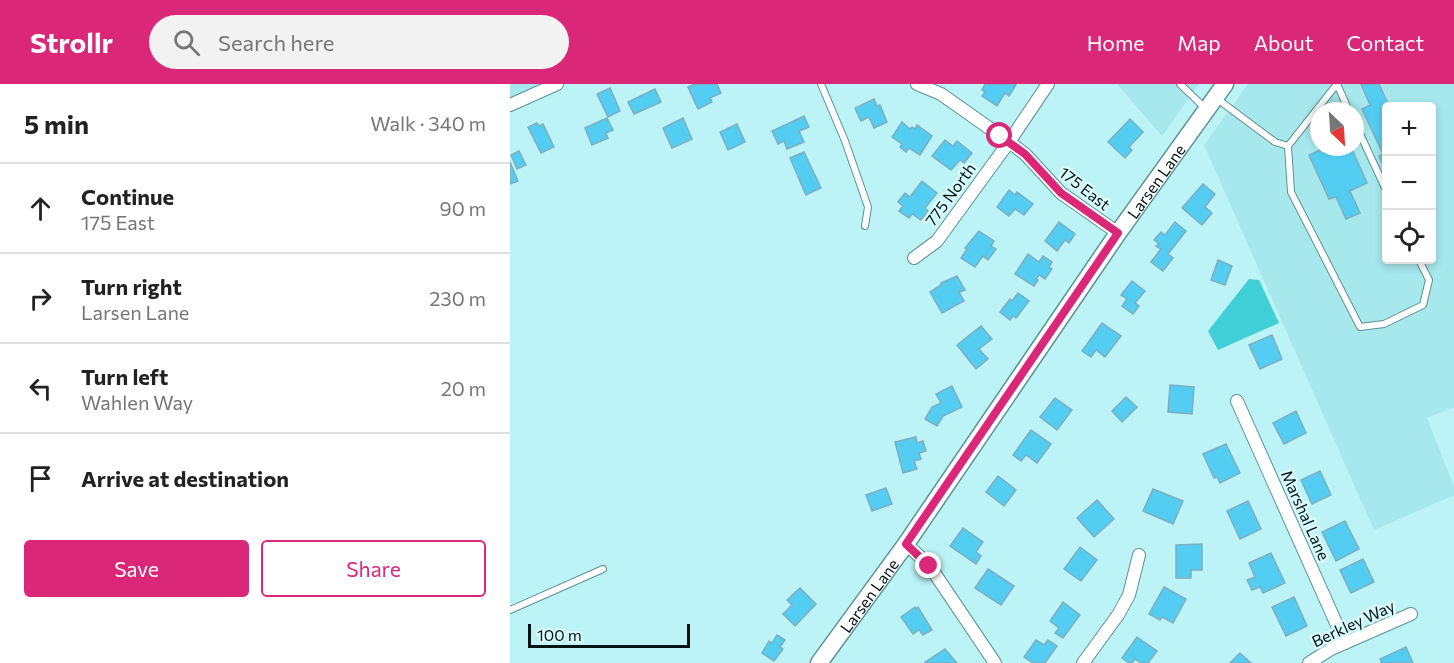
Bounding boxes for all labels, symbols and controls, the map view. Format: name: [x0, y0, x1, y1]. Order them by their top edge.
search box: [149, 15, 569, 69]
text: Strollr: [30, 25, 113, 59]
icon: search: [170, 26, 203, 59]
text: Search here: [218, 29, 334, 56]
text: Home: [1087, 30, 1144, 55]
text: Map: [1177, 30, 1221, 55]
text: About: [1254, 30, 1313, 55]
text: Contact: [1346, 30, 1424, 55]
north arrow: [1310, 102, 1364, 156]
map controls: [1382, 102, 1436, 264]
button: +: [1382, 102, 1436, 156]
text: 5 min: [24, 108, 89, 139]
text: Walk · 340 m: [370, 111, 486, 135]
route start: [986, 122, 1012, 148]
street label: Larsen Lane: [1122, 140, 1188, 222]
button: −: [1382, 156, 1436, 210]
street label: 775 North: [921, 159, 979, 229]
street label: 175 East: [1056, 162, 1114, 214]
text: Continue: [81, 183, 174, 210]
icon: ahead: [24, 192, 57, 225]
text: 90 m: [440, 196, 486, 220]
text: 175 East: [81, 210, 155, 234]
button: locate: [1382, 210, 1436, 264]
text: Turn right: [81, 273, 182, 300]
icon: right: [24, 282, 57, 315]
text: 230 m: [429, 286, 486, 310]
text: Larsen Lane: [81, 300, 189, 324]
text: Turn left: [81, 363, 168, 390]
icon: left: [24, 372, 57, 405]
text: 20 m: [441, 376, 486, 400]
text: Wahlen Way: [81, 390, 193, 414]
icon: arrive: [24, 462, 57, 495]
text: Arrive at destination: [81, 465, 289, 492]
street label: Marshal Lane: [1278, 467, 1334, 563]
button: Save: [24, 540, 249, 597]
button: Share: [261, 540, 486, 597]
route end: [915, 552, 941, 578]
street label: Larsen Lane: [835, 555, 902, 636]
street label: Berkley Way: [1308, 595, 1398, 651]
scale bar: [528, 621, 690, 648]
text: 100 m: [537, 625, 582, 644]

